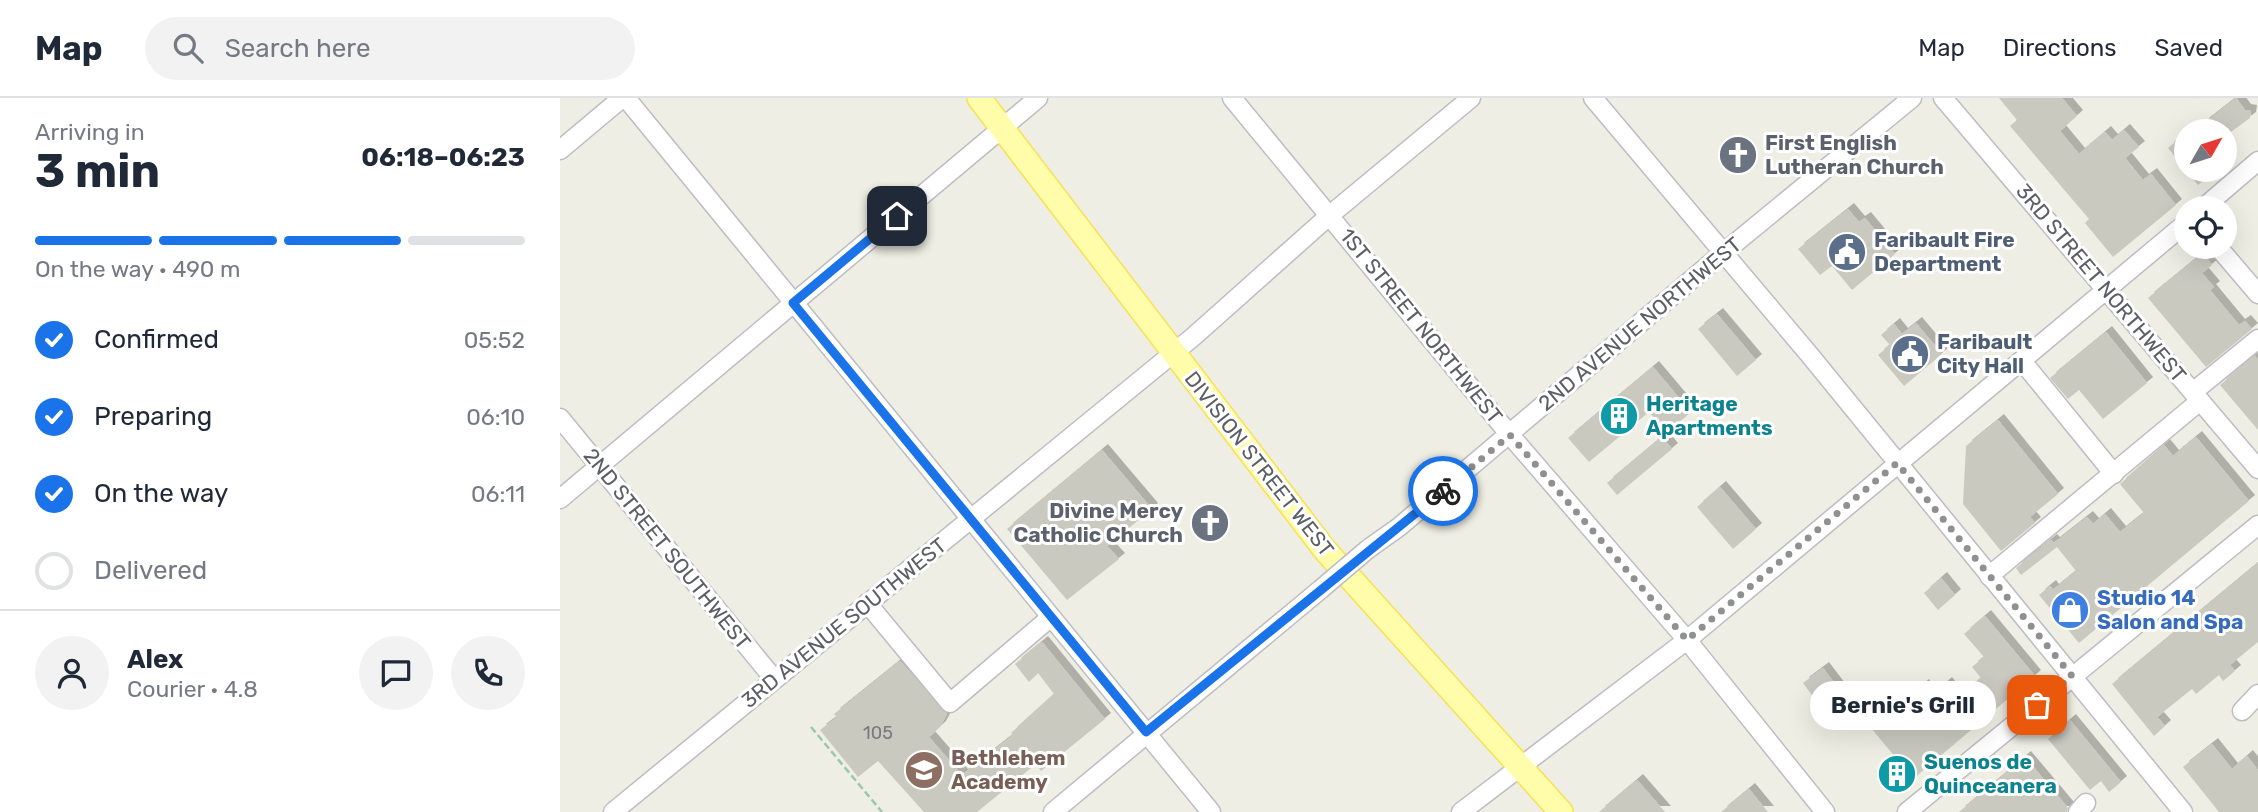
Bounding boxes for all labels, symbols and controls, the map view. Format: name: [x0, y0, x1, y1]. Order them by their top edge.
search box: [145, 17, 635, 80]
text: Map: [35, 29, 103, 68]
icon: search: [169, 29, 207, 67]
text: Search here: [225, 33, 370, 64]
text: Map: [1918, 34, 1965, 62]
text: Directions: [2003, 34, 2116, 62]
text: Saved: [2154, 34, 2223, 62]
text: Arriving in: [35, 118, 145, 146]
north arrow: [2174, 119, 2236, 182]
map controls: [2174, 119, 2237, 259]
place label: First English Lutheran Church: [1765, 130, 1944, 179]
church icon: First English Lutheran Church: [1717, 134, 1759, 176]
text: 06:18–06:23: [361, 142, 525, 173]
text: 3 min: [35, 144, 160, 199]
street label: 3RD STREET NORTHWEST: [2011, 178, 2192, 387]
pin: [867, 186, 927, 246]
button: locate: [2174, 196, 2237, 259]
icon: home: [878, 197, 916, 235]
street label: 1ST STREET NORTHWEST: [1335, 223, 1508, 428]
place label: Faribault Fire Department: [1874, 227, 2015, 276]
street label: 2ND AVENUE NORTHWEST: [1533, 231, 1746, 416]
public building icon: Faribault Fire Department: [1826, 231, 1868, 273]
text: On the way · 490 m: [35, 255, 241, 283]
icon: check: [35, 321, 73, 359]
text: Confirmed: [94, 324, 219, 355]
text: 05:52: [464, 326, 525, 354]
place label: Faribault City Hall: [1937, 329, 2033, 378]
public building icon: Faribault City Hall: [1889, 333, 1931, 375]
street label: DIVISION STREET WEST: [1179, 366, 1339, 561]
place label: Heritage Apartments: [1646, 391, 1773, 440]
building icon: Heritage Apartments: [1598, 395, 1640, 437]
icon: check: [35, 398, 73, 436]
text: Preparing: [94, 401, 212, 432]
text: 06:10: [466, 403, 525, 431]
street label: 2ND STREET SOUTHWEST: [579, 443, 756, 654]
courier: [1408, 456, 1478, 526]
icon: bike: [1424, 472, 1462, 510]
icon: check: [35, 475, 73, 513]
text: On the way: [94, 478, 228, 509]
text: 06:11: [471, 480, 525, 508]
place label: Divine Mercy Catholic Church: [1013, 498, 1183, 547]
church icon: Divine Mercy Catholic Church: [1189, 502, 1231, 544]
street label: 3RD AVENUE SOUTHWEST: [736, 532, 951, 713]
text: Delivered: [94, 555, 207, 586]
place label: Studio 14 Salon and Spa: [2097, 585, 2243, 634]
shop icon: Studio 14 Salon and Spa: [2049, 589, 2091, 631]
button: person: [35, 636, 109, 710]
button: chat: [359, 636, 433, 710]
button: phone: [451, 636, 525, 710]
text: Alex: [127, 644, 183, 675]
text: Courier · 4.8: [127, 675, 258, 703]
pin: [2007, 675, 2067, 735]
callout: Bernie's Grill: [1810, 680, 1995, 730]
icon: bag: [2018, 686, 2056, 724]
text: Bernie's Grill: [1831, 691, 1975, 719]
house number: 105: [863, 722, 893, 744]
place label: Bethlehem Academy: [951, 745, 1066, 794]
school or university icon: Bethlehem Academy: [903, 749, 945, 791]
place label: Suenos de Quinceanera: [1924, 749, 2057, 798]
building icon: Suenos de Quinceanera: [1876, 753, 1918, 795]

